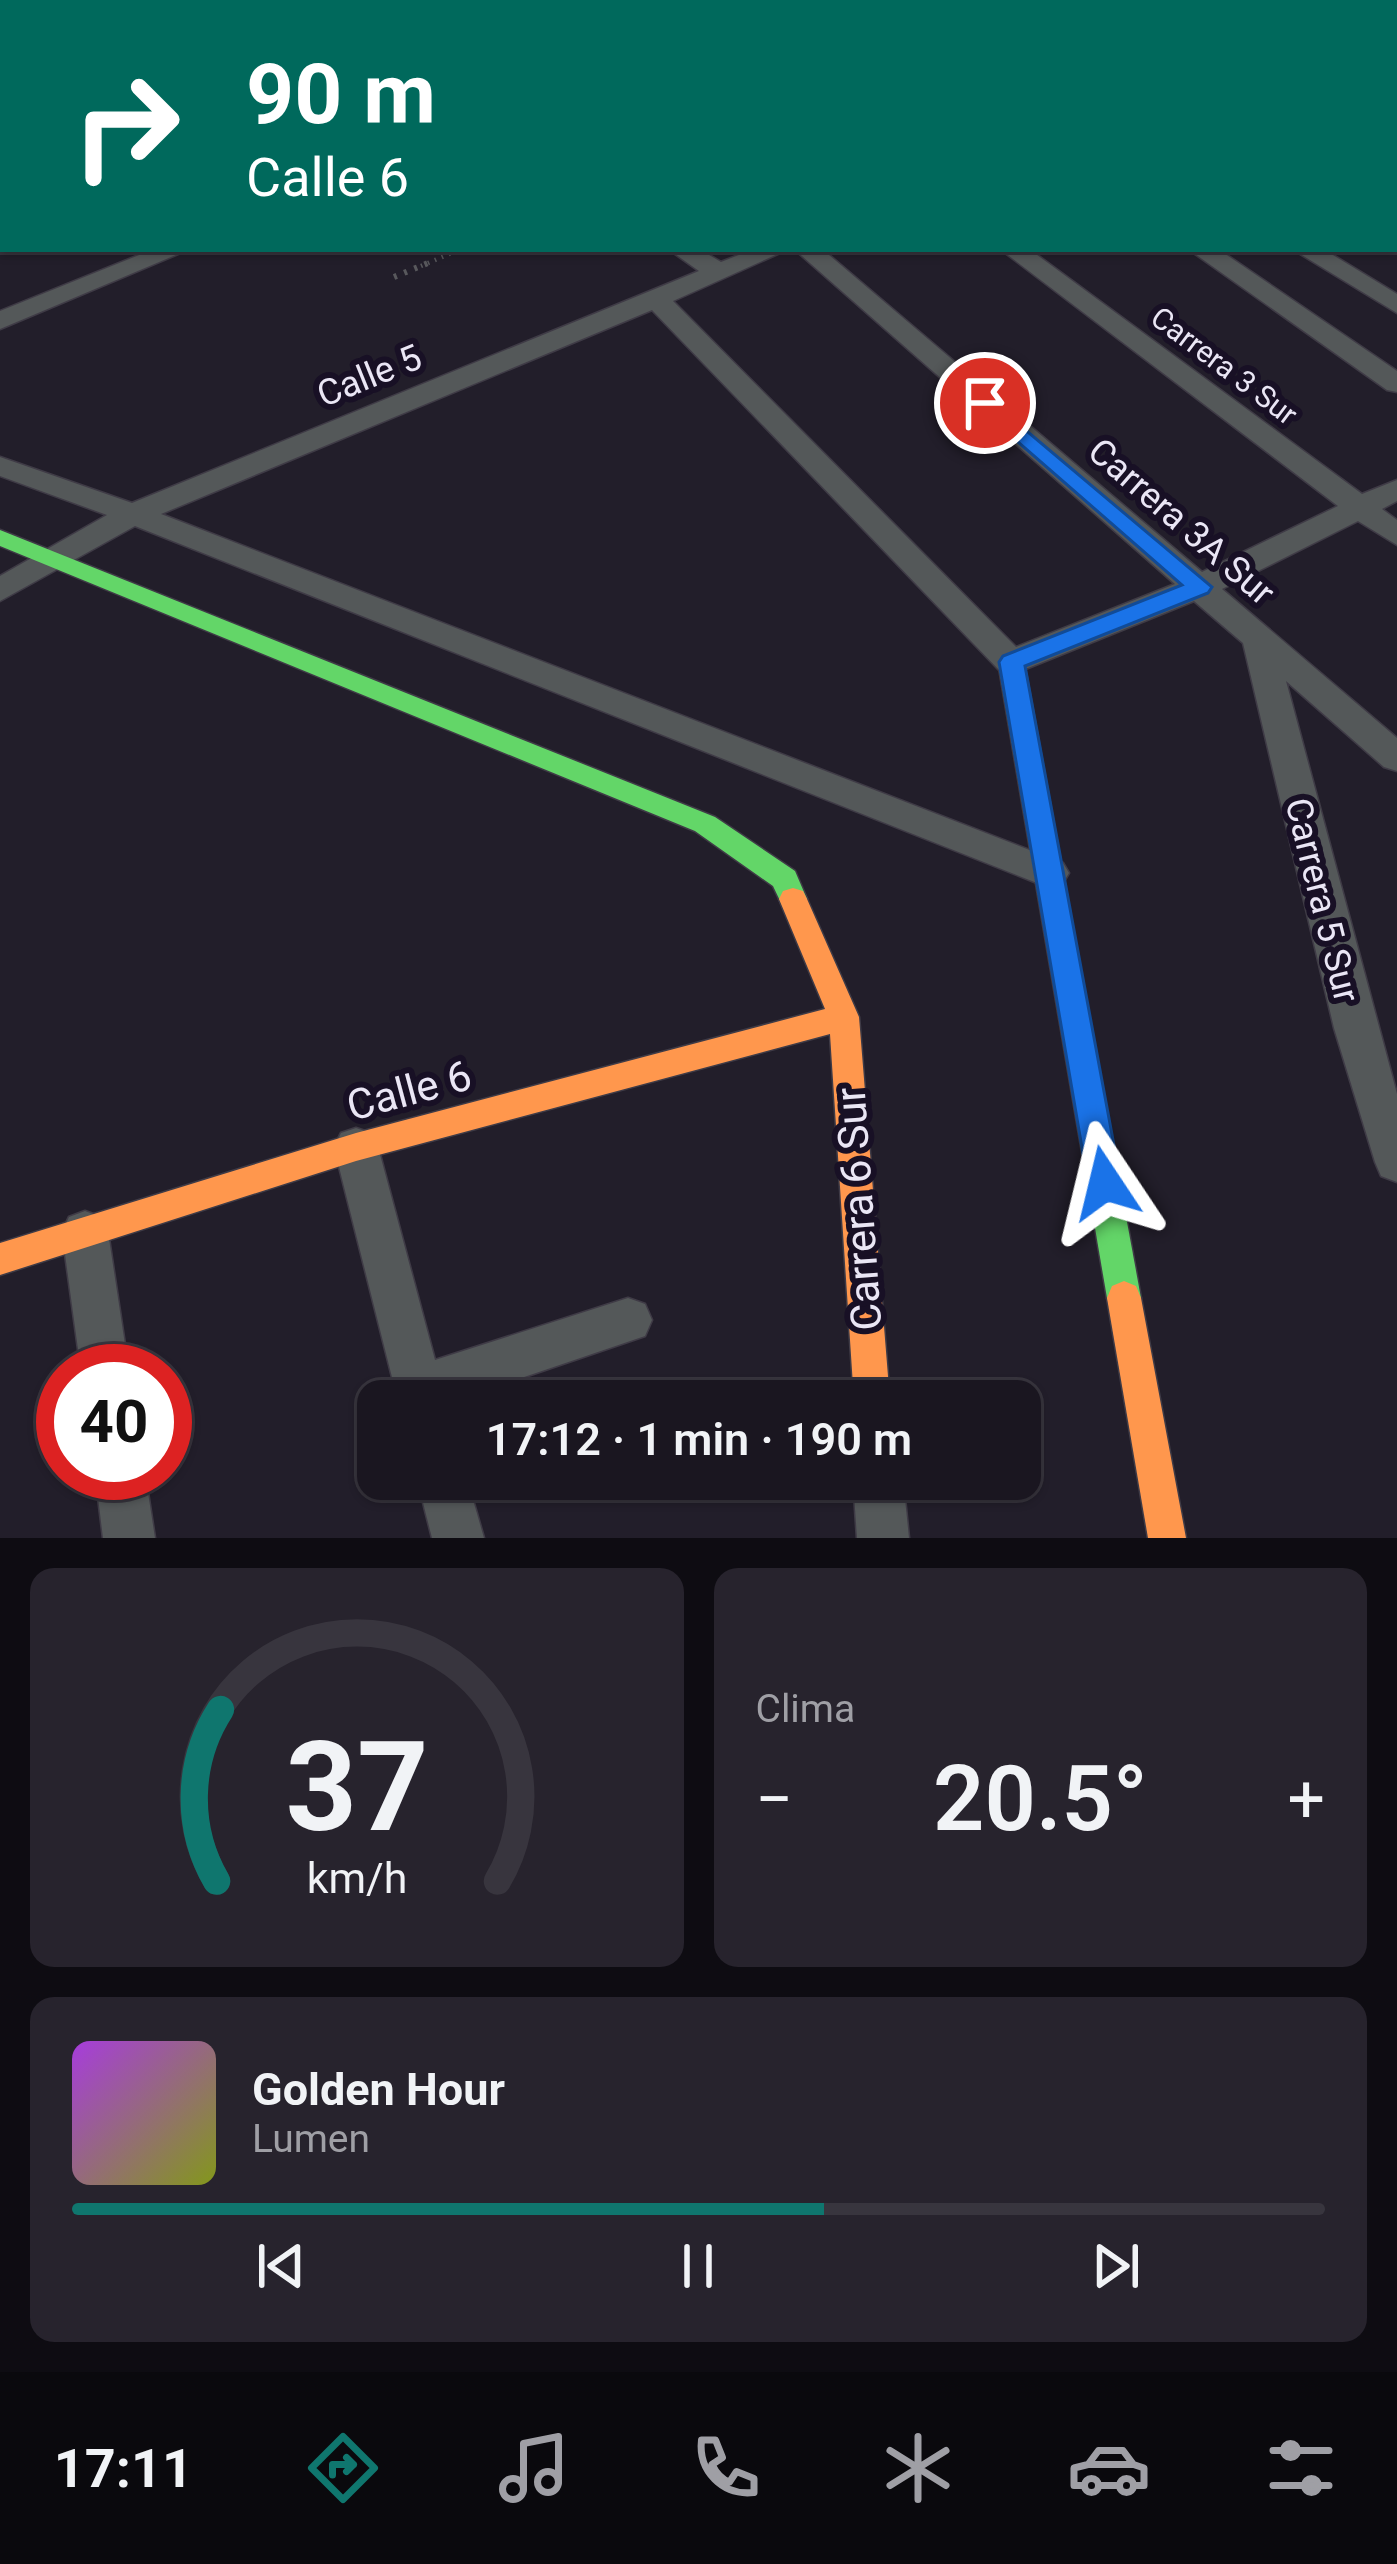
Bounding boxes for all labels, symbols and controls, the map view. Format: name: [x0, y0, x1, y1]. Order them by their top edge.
text: 90 m: [246, 45, 436, 144]
icon: right: [48, 48, 204, 204]
text: Calle 6: [246, 146, 409, 209]
street label: Carrera 3 Sur: [1144, 299, 1304, 432]
street label: Calle 5: [311, 336, 428, 416]
pin: [934, 352, 1036, 454]
icon: arrive: [952, 370, 1018, 436]
street label: Carrera 3A Sur: [1080, 430, 1283, 614]
street label: Carrera 5 Sur: [1276, 794, 1368, 1007]
street label: Calle 6: [341, 1050, 477, 1131]
street label: Carrera 6 Sur: [826, 1086, 891, 1332]
position arrow: [1042, 1120, 1168, 1246]
speed limit sign: 40: [36, 1344, 192, 1500]
text: 17:12 · 1 min · 190 m: [486, 1413, 912, 1466]
text: Clima: [756, 1686, 855, 1732]
text: 37: [285, 1714, 428, 1860]
text: 20.5°: [933, 1747, 1148, 1852]
text: −: [756, 1761, 793, 1838]
text: +: [1288, 1761, 1325, 1838]
text: km/h: [306, 1852, 407, 1902]
text: Golden Hour: [252, 2063, 505, 2116]
text: Lumen: [252, 2116, 370, 2162]
icon: previous: [248, 2233, 314, 2299]
icon: pause: [665, 2233, 731, 2299]
icon: next: [1083, 2233, 1149, 2299]
icon: directions: [301, 2426, 385, 2510]
icon: music: [492, 2426, 576, 2510]
icon: phone: [684, 2426, 768, 2510]
icon: climate: [876, 2426, 960, 2510]
icon: car: [1067, 2426, 1151, 2510]
icon: filters: [1259, 2426, 1343, 2510]
text: 17:11: [54, 2437, 193, 2500]

